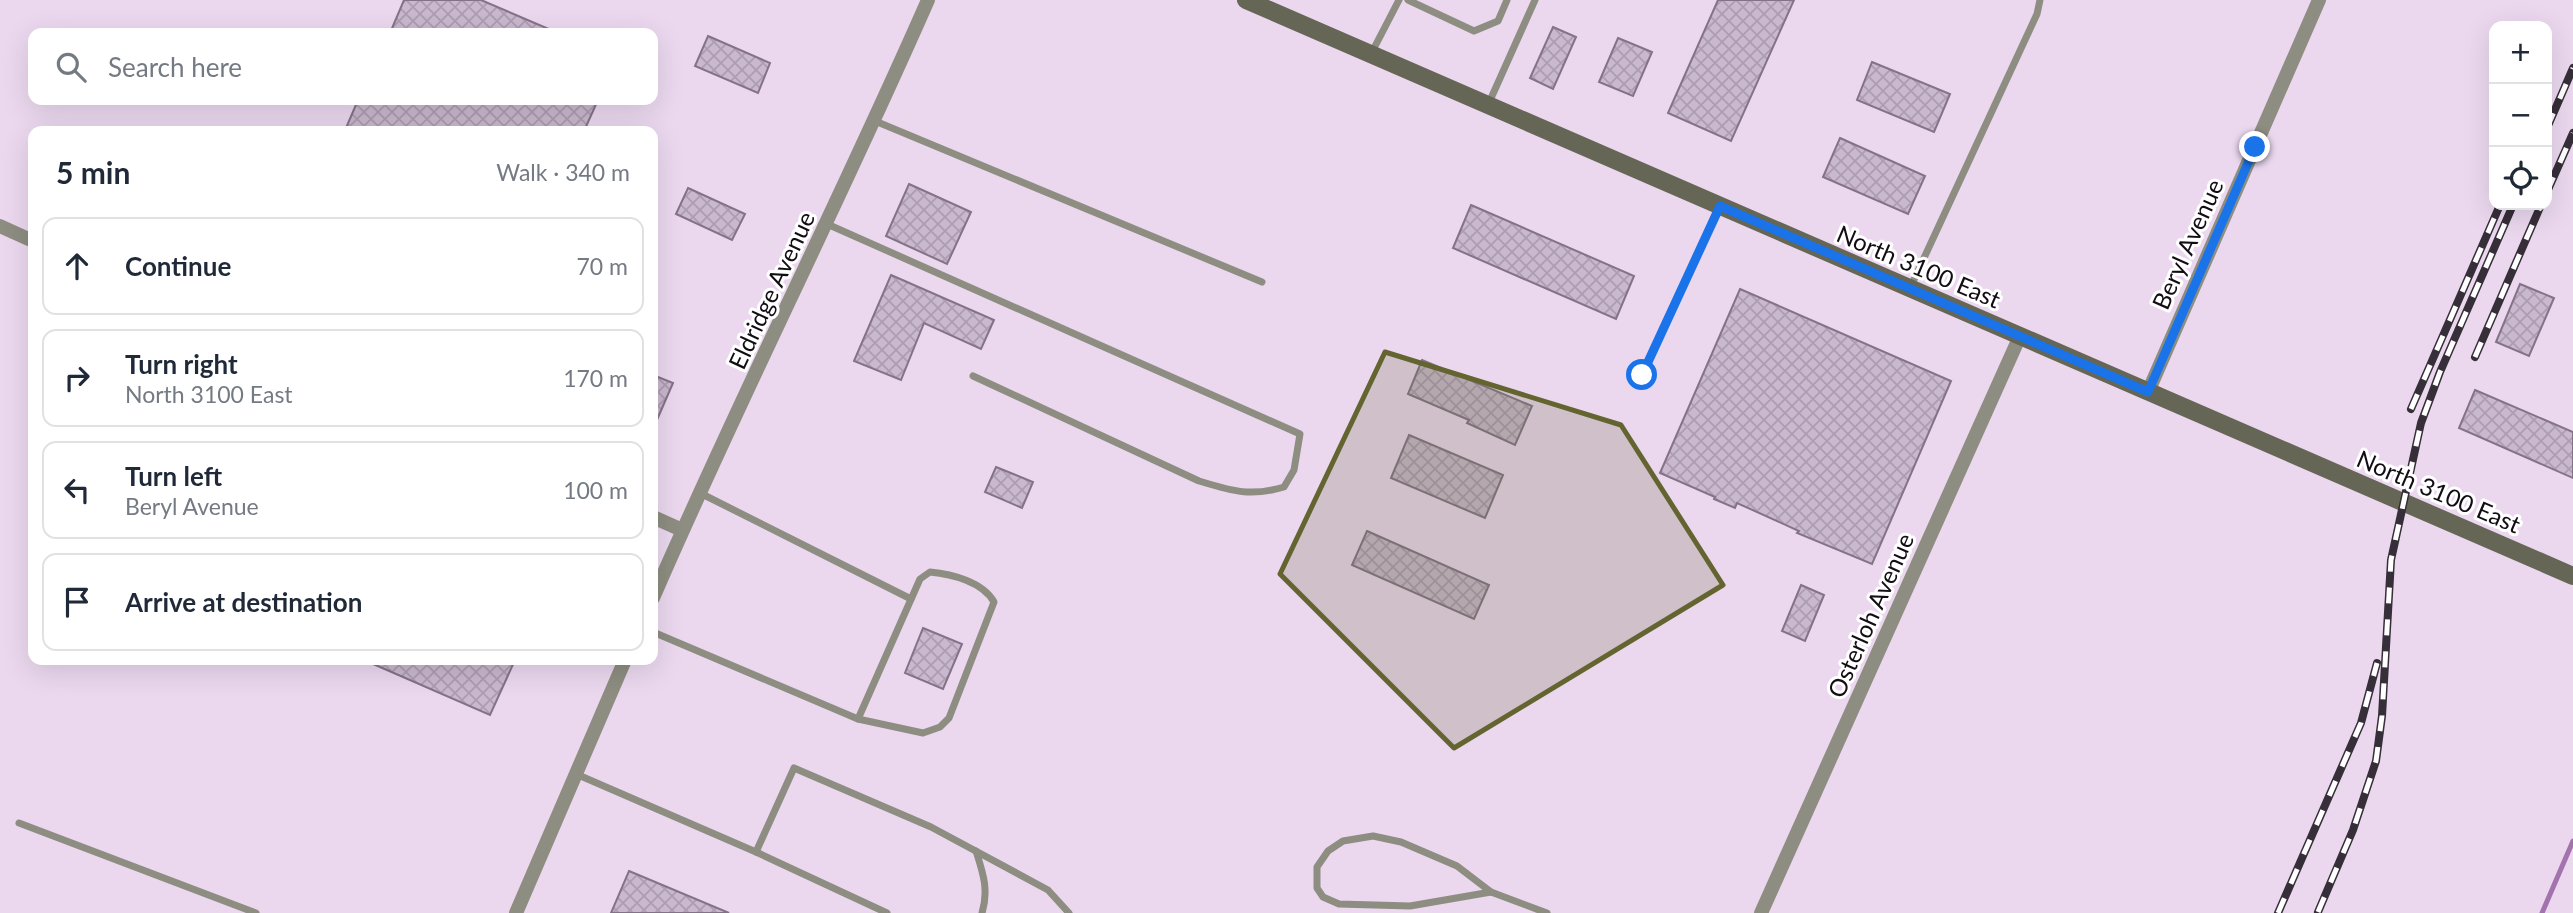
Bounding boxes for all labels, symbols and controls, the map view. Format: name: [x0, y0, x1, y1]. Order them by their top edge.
map controls: [2489, 21, 2552, 210]
button: +: [2489, 21, 2552, 84]
search box: [28, 28, 658, 105]
icon: search: [52, 48, 90, 86]
text: Search here: [108, 51, 242, 83]
button: −: [2489, 84, 2552, 147]
route end: [2239, 131, 2270, 162]
button: locate: [2489, 147, 2552, 210]
text: 5 min: [56, 154, 130, 190]
text: Walk · 340 m: [496, 158, 630, 186]
street label: Beryl Avenue: [2145, 174, 2229, 314]
street label: Eldridge Avenue: [722, 207, 820, 373]
street label: North 3100 East: [1833, 218, 2006, 314]
icon: ahead: [58, 247, 96, 285]
text: Continue: [125, 250, 231, 282]
text: 70 m: [577, 252, 628, 280]
text: Turn right: [125, 348, 238, 380]
icon: right: [58, 359, 96, 397]
route start: [1626, 359, 1657, 390]
text: 170 m: [563, 364, 628, 392]
text: North 3100 East: [125, 380, 293, 408]
street label: North 3100 East: [2353, 443, 2526, 539]
text: Turn left: [125, 460, 222, 492]
icon: left: [58, 471, 96, 509]
text: 100 m: [563, 476, 628, 504]
text: Beryl Avenue: [125, 492, 259, 520]
street label: Osterloh Avenue: [1821, 528, 1919, 702]
icon: arrive: [58, 583, 96, 621]
text: Arrive at destination: [125, 586, 362, 618]

